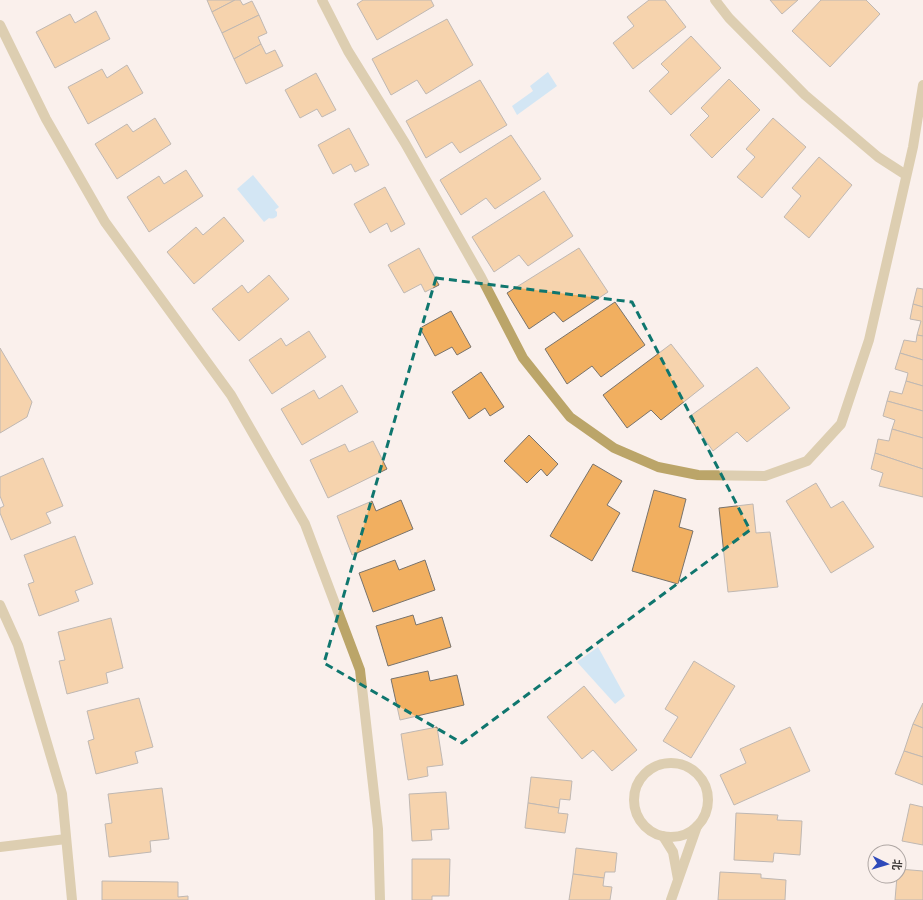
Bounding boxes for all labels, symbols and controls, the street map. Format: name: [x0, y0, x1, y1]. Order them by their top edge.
north arrow: [867, 844, 907, 884]
text: 北: [890, 859, 903, 871]

